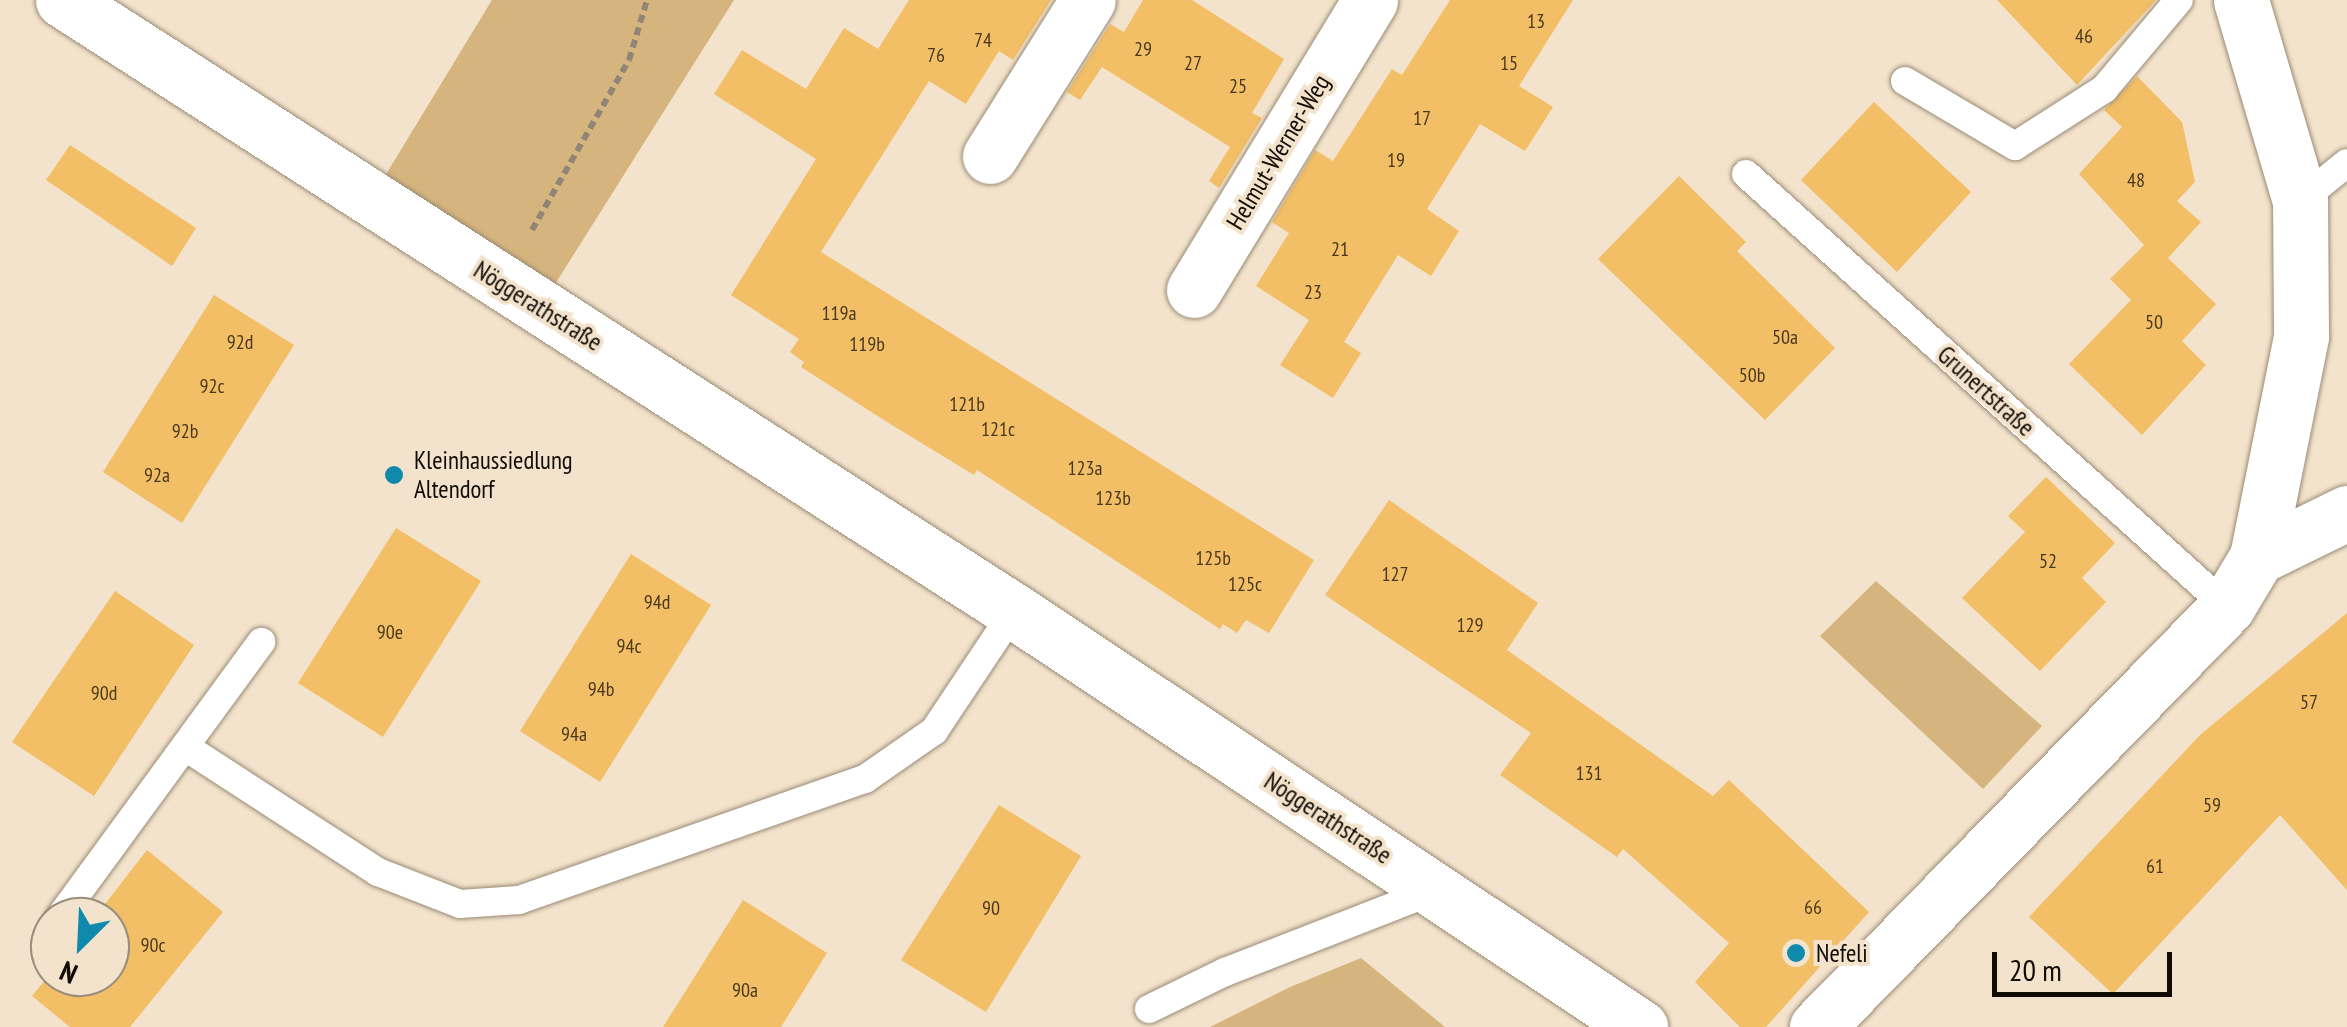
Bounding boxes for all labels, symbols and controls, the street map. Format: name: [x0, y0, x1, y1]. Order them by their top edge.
house number: 13: [1527, 9, 1545, 33]
house number: 46: [2075, 24, 2093, 48]
house number: 74: [974, 28, 992, 52]
house number: 29: [1134, 37, 1152, 61]
house number: 76: [927, 43, 945, 67]
house number: 27: [1184, 51, 1202, 75]
house number: 15: [1500, 51, 1518, 75]
street label: Helmut-Werner-Weg: [1220, 69, 1336, 235]
house number: 25: [1229, 74, 1247, 98]
house number: 17: [1413, 106, 1431, 130]
house number: 19: [1387, 148, 1405, 172]
house number: 48: [2127, 168, 2145, 192]
house number: 21: [1331, 237, 1349, 261]
street label: Nöggerathstraße: [468, 255, 608, 357]
house number: 23: [1304, 280, 1322, 304]
house number: 119a: [822, 301, 856, 325]
house number: 50: [2145, 310, 2163, 334]
house number: 50a: [1772, 325, 1798, 349]
house number: 92d: [227, 330, 253, 354]
house number: 119b: [849, 332, 885, 356]
street label: Grunertstraße: [1931, 340, 2041, 442]
house number: 50b: [1739, 363, 1765, 387]
house number: 92c: [199, 374, 225, 398]
house number: 121b: [949, 392, 985, 416]
house number: 121c: [981, 417, 1015, 441]
house number: 92b: [172, 419, 198, 443]
place label: Kleinhaussiedlung Altendorf: [414, 446, 573, 505]
house number: 123a: [1068, 456, 1102, 480]
house number: 92a: [144, 463, 170, 487]
marker: Kleinhaussiedlung Altendorf: [383, 464, 405, 486]
house number: 123b: [1095, 486, 1131, 510]
house number: 125b: [1195, 546, 1231, 570]
house number: 52: [2039, 549, 2057, 573]
house number: 127: [1382, 562, 1408, 586]
house number: 125c: [1228, 572, 1262, 596]
house number: 94d: [644, 590, 670, 614]
house number: 129: [1457, 613, 1483, 637]
house number: 90e: [377, 620, 403, 644]
house number: 94c: [616, 634, 642, 658]
house number: 94b: [588, 677, 614, 701]
house number: 90d: [91, 681, 117, 705]
house number: 57: [2300, 690, 2318, 714]
house number: 94a: [561, 722, 587, 746]
house number: 131: [1576, 761, 1602, 785]
street label: Nöggerathstraße: [1259, 766, 1397, 870]
house number: 59: [2203, 793, 2221, 817]
house number: 61: [2146, 854, 2164, 878]
house number: 66: [1804, 895, 1822, 919]
house number: 90: [982, 896, 1000, 920]
north arrow: [30, 897, 130, 997]
scale bar: [1997, 932, 2177, 994]
house number: 90c: [140, 933, 166, 957]
place label: Nefeli: [1816, 938, 1868, 968]
marker: Nefeli: [1785, 942, 1807, 964]
text: 20 m: [2009, 950, 2062, 989]
text: N: [54, 953, 83, 993]
house number: 90a: [732, 978, 758, 1002]

